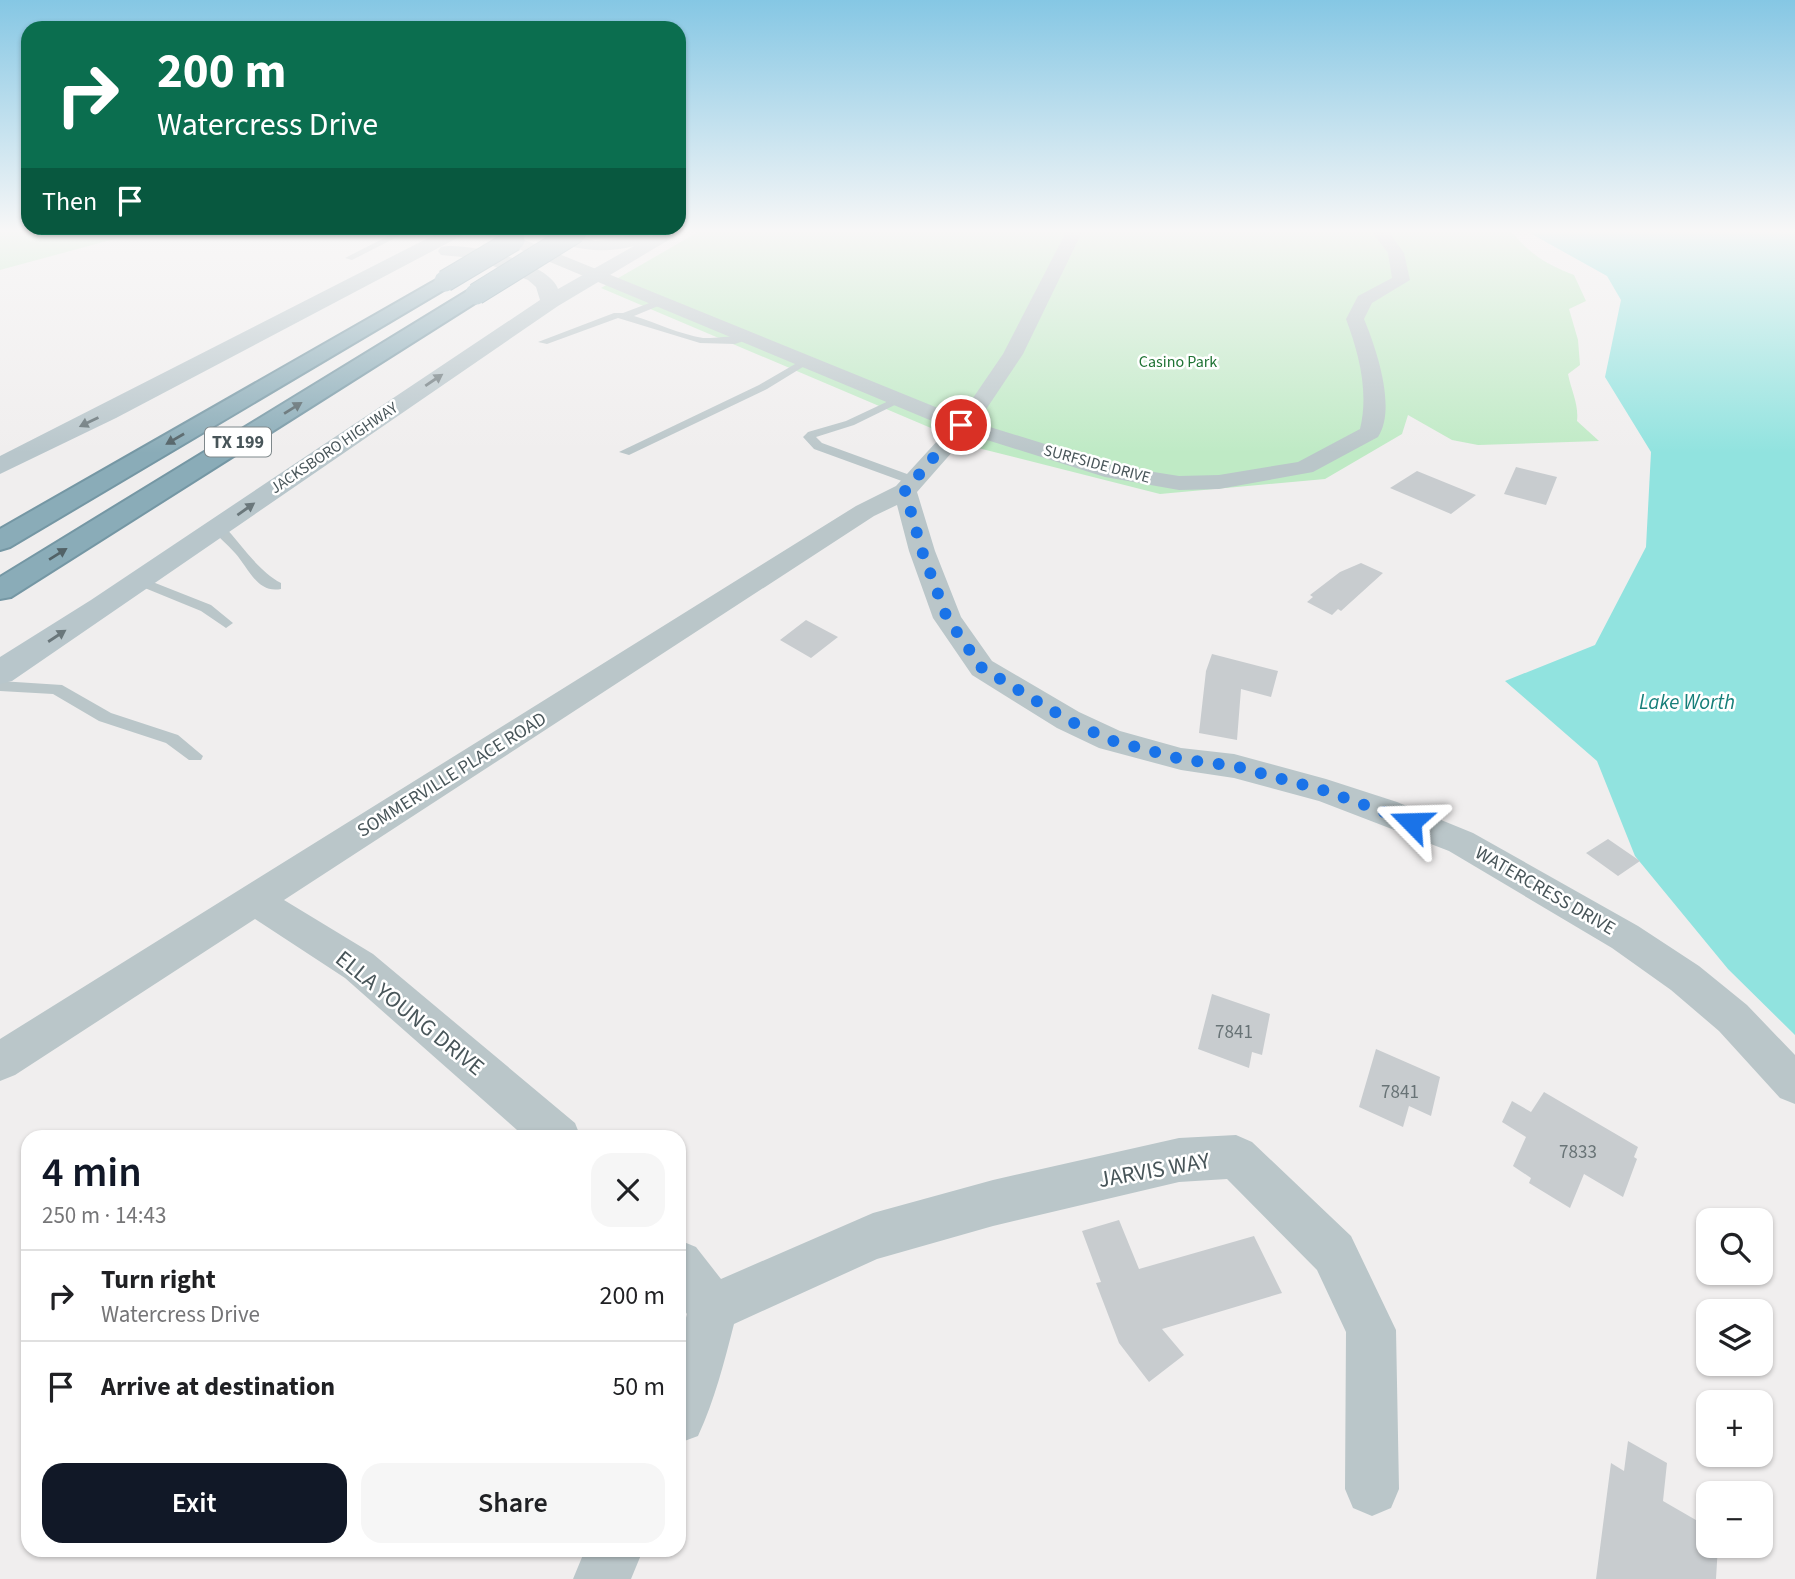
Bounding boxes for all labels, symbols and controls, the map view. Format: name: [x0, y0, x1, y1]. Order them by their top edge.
text: 200 m: [157, 37, 286, 107]
icon: right: [42, 49, 133, 140]
text: Watercress Drive: [157, 102, 378, 148]
icon: arrive: [111, 182, 149, 220]
text: Then: [42, 183, 97, 220]
park label: Casino Park: [1139, 351, 1217, 373]
one-way arrow: [424, 374, 443, 387]
pin: [931, 395, 991, 455]
street label: JACKSBORO HIGHWAY: [266, 397, 402, 499]
one-way arrow: [283, 401, 302, 414]
icon: arrive: [942, 406, 980, 444]
one-way arrow: [79, 417, 99, 428]
road number: TX 199: [205, 428, 271, 457]
one-way arrow: [165, 433, 185, 445]
street label: SURFSIDE DRIVE: [1041, 439, 1153, 489]
one-way arrow: [237, 502, 255, 516]
one-way arrow: [48, 547, 68, 560]
one-way arrow: [48, 630, 67, 643]
water label: Lake Worth: [1639, 687, 1735, 717]
street label: SOMMERVILLE PLACE ROAD: [352, 706, 552, 844]
position arrow: [1374, 785, 1448, 859]
street label: WATERCRESS DRIVE: [1470, 840, 1620, 942]
street label: ELLA YOUNG DRIVE: [328, 943, 492, 1083]
house number: 7841: [1215, 1019, 1253, 1046]
house number: 7841: [1381, 1079, 1419, 1106]
house number: 7833: [1559, 1139, 1597, 1166]
text: 4 min: [42, 1143, 142, 1203]
street label: JARVIS WAY: [1096, 1144, 1212, 1196]
button: close: [591, 1153, 665, 1227]
text: 250 m · 14:43: [42, 1199, 166, 1232]
map controls: [1696, 1208, 1773, 1558]
button: search: [1696, 1208, 1773, 1285]
text: Turn right: [101, 1261, 216, 1298]
icon: right: [42, 1277, 80, 1315]
text: 200 m: [599, 1277, 665, 1314]
text: Watercress Drive: [101, 1298, 260, 1331]
button: layers: [1696, 1299, 1773, 1376]
icon: arrive: [42, 1368, 80, 1406]
text: Arrive at destination: [101, 1368, 335, 1405]
text: 50 m: [612, 1368, 665, 1405]
button: +: [1696, 1390, 1773, 1467]
button: Exit: [42, 1463, 347, 1543]
button: Share: [361, 1463, 665, 1543]
button: −: [1696, 1481, 1773, 1558]

